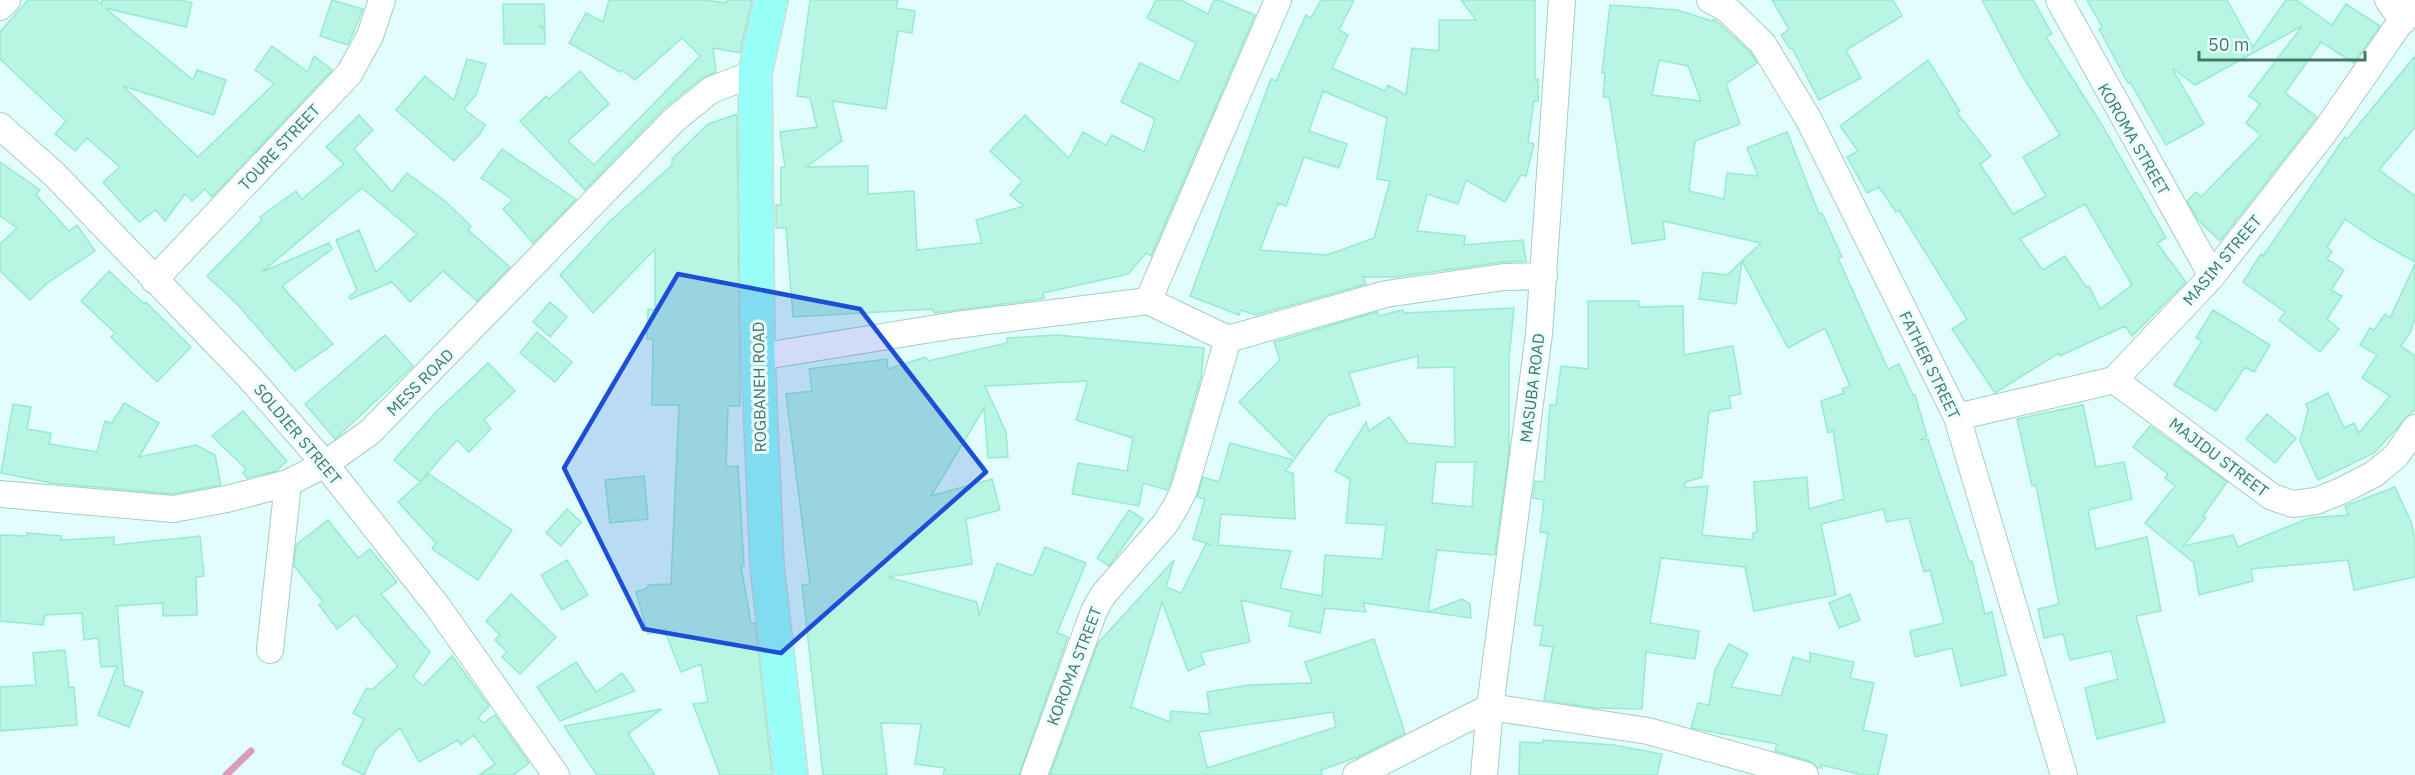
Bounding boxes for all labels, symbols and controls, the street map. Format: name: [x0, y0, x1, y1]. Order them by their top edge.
scale bar: [2199, 24, 2366, 62]
text: 50 m: [2208, 33, 2250, 56]
street label: KOROMA STREET: [2094, 80, 2174, 198]
street label: TOURE STREET: [234, 100, 324, 194]
street label: MASIM STREET: [2178, 211, 2266, 309]
street label: FATHER STREET: [1895, 308, 1965, 422]
street label: ROGBANEH ROAD: [748, 321, 770, 453]
street label: MASUBA ROAD: [1515, 332, 1549, 444]
street label: MESS ROAD: [382, 344, 458, 420]
street label: SOLDIER STREET: [250, 380, 346, 488]
street label: MAJIDU STREET: [2165, 413, 2273, 501]
street label: KOROMA STREET: [1042, 604, 1106, 728]

